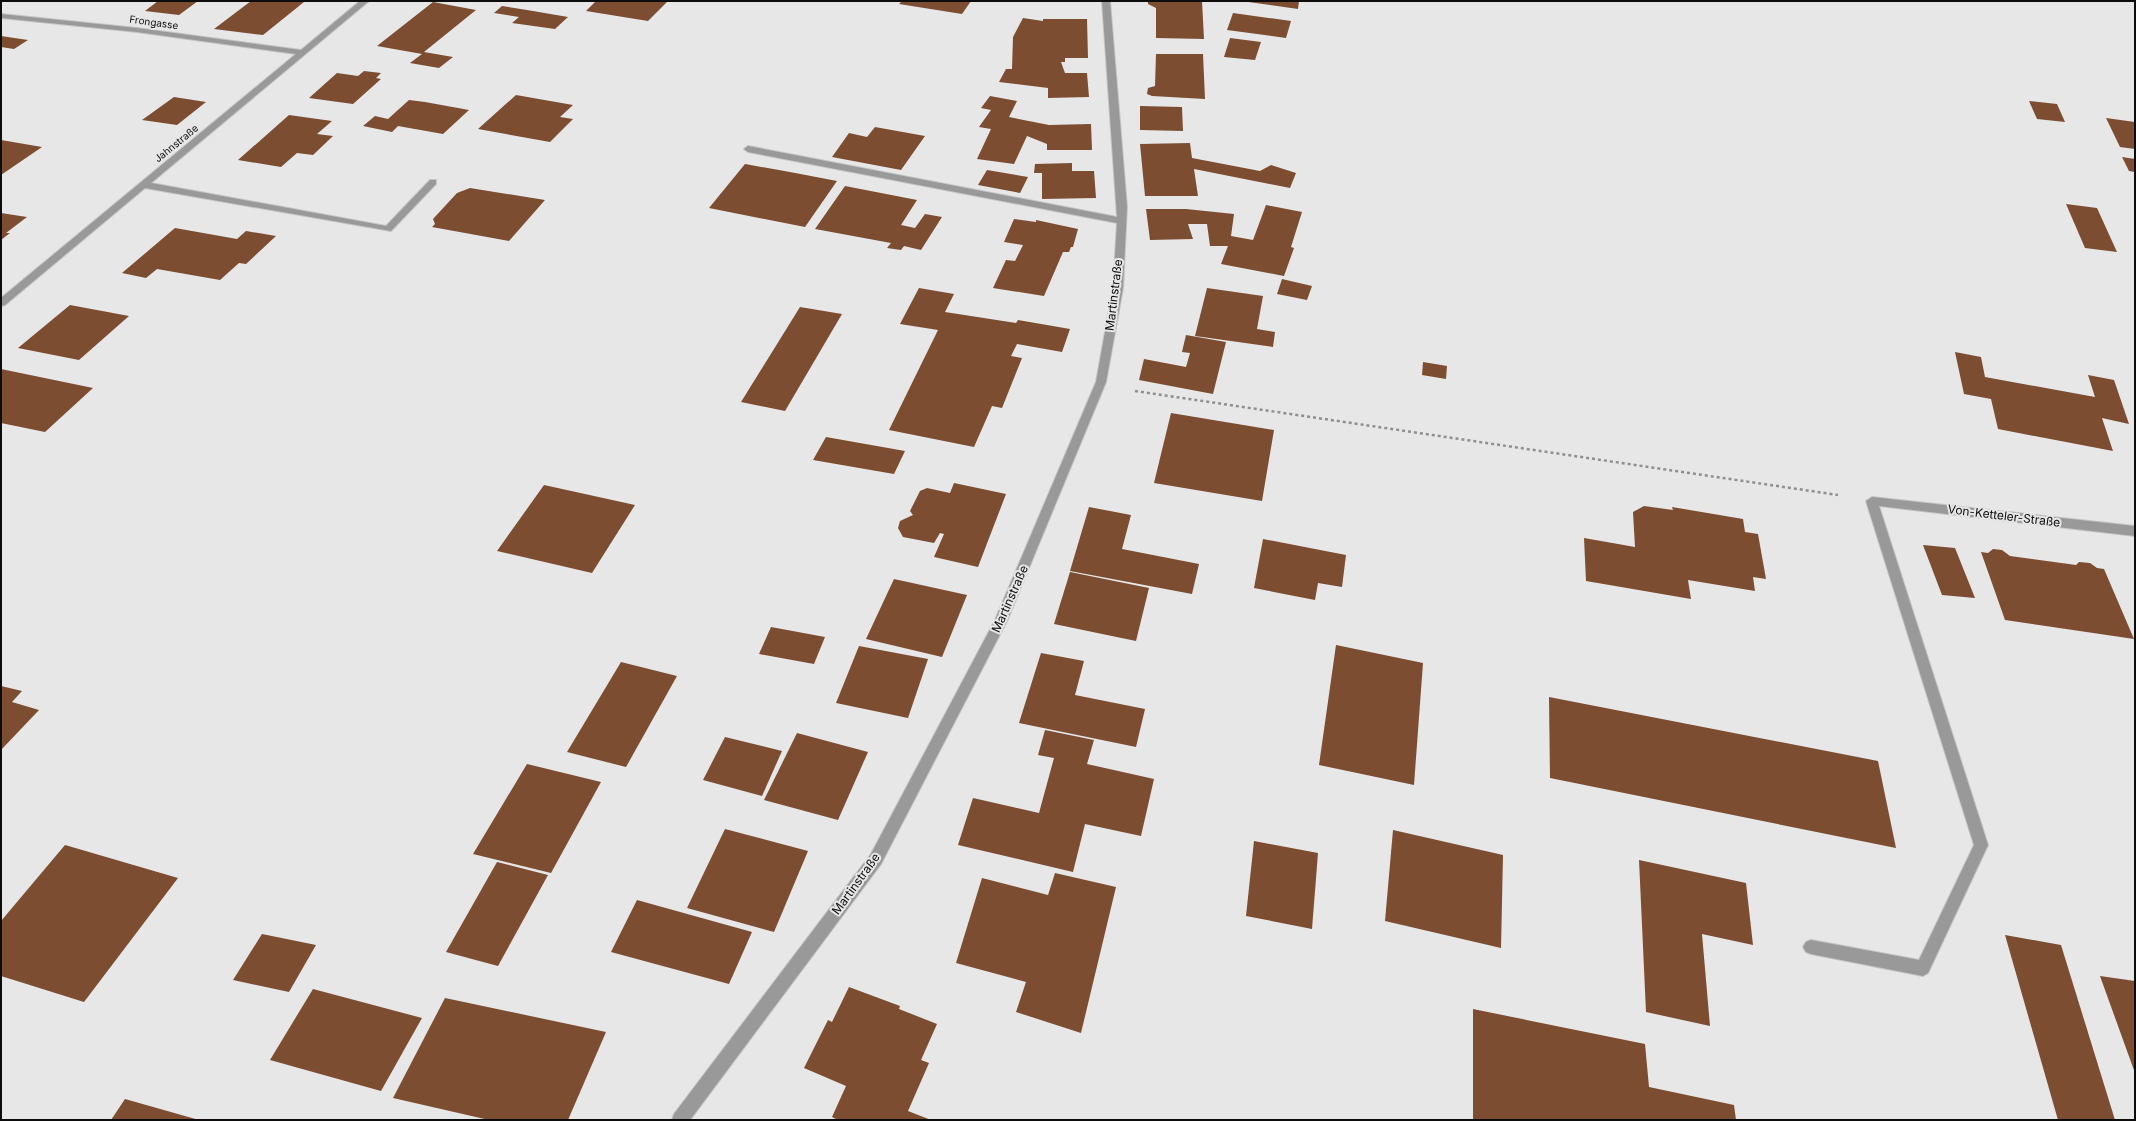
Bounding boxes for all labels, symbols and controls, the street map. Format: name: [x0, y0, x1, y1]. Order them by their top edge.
street label: Frongasse: [129, 13, 179, 31]
street label: Jahnstraße: [152, 122, 201, 164]
street label: Martinstraße: [1102, 258, 1125, 332]
street label: Von-Ketteler-Straße: [1947, 501, 2061, 530]
street label: Martinstraße: [988, 563, 1031, 635]
street label: Martinstraße: [828, 850, 883, 917]

